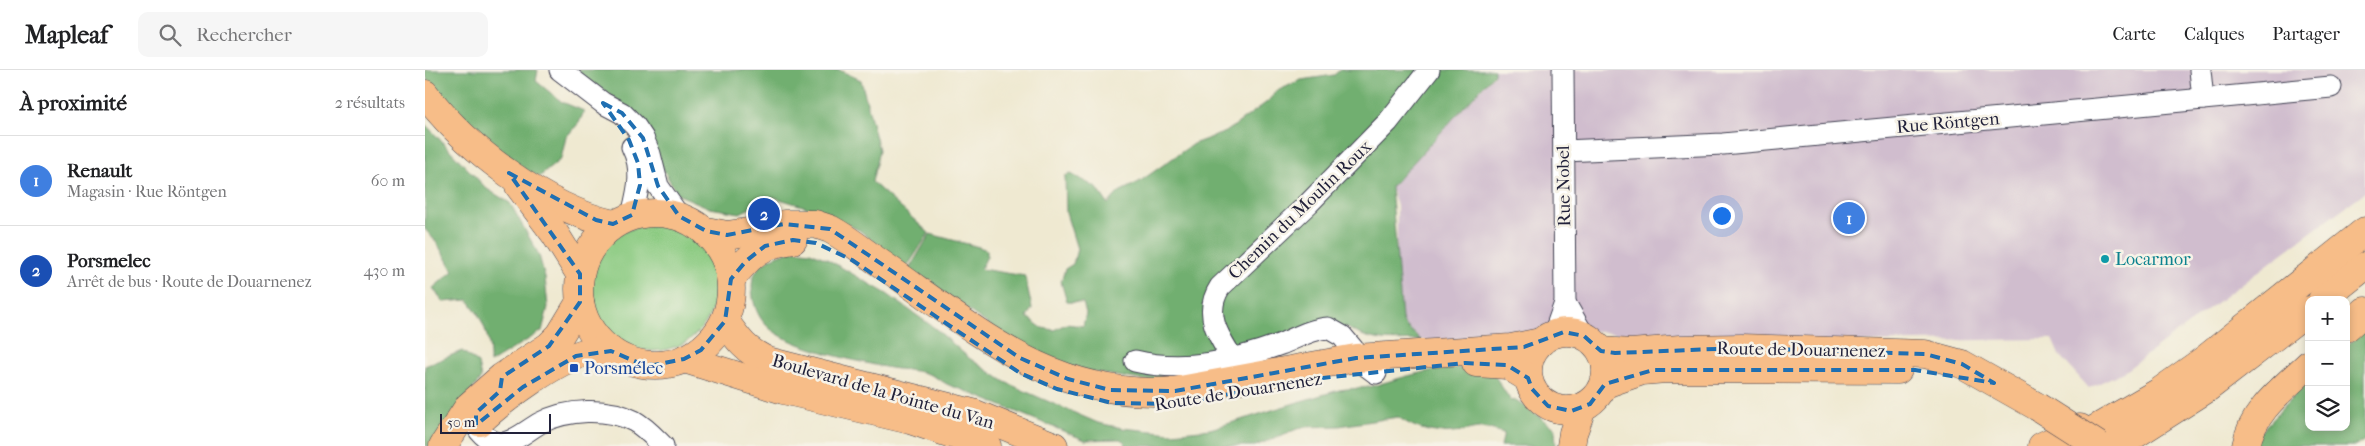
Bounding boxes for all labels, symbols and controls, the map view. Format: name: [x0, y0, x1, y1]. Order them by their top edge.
search box: [138, 12, 488, 57]
text: Mapleaf: [25, 21, 108, 49]
icon: search: [156, 21, 184, 49]
text: Rechercher: [196, 24, 292, 46]
text: Carte: [2113, 24, 2156, 45]
text: Calques: [2184, 24, 2244, 45]
text: Partager: [2272, 24, 2340, 45]
text: À proximité: [20, 91, 127, 115]
text: 2 résultats: [335, 93, 405, 112]
street label: Rue Röntgen: [1896, 108, 2001, 138]
street label: Chemin du Moulin Roux: [1224, 136, 1376, 284]
street label: Rue Nobel: [1553, 145, 1575, 227]
text: Renault: [67, 160, 132, 182]
text: 1: [33, 171, 39, 190]
text: 60 m: [371, 171, 405, 190]
text: Magasin · Rue Röntgen: [67, 182, 227, 201]
pin: 2: [748, 195, 780, 233]
pin: 1: [1833, 199, 1865, 237]
your location: [1709, 203, 1735, 229]
place label: Locarmor: [2115, 249, 2191, 270]
text: Porsmelec: [67, 250, 151, 272]
marker: Locarmor: [2099, 253, 2111, 265]
text: 2: [32, 261, 40, 280]
text: 430 m: [363, 261, 405, 280]
text: Arrêt de bus · Route de Douarnenez: [67, 272, 312, 291]
map controls: [2305, 296, 2350, 431]
button: +: [2305, 296, 2350, 341]
street label: Route de Douarnenez: [1716, 338, 1886, 362]
button: −: [2305, 341, 2350, 386]
street label: Boulevard de la Pointe du Van: [770, 350, 997, 434]
place label: Porsmélec: [584, 358, 663, 379]
marker: Porsmélec: [568, 362, 580, 374]
street label: Route de Douarnenez: [1153, 368, 1323, 416]
button: layers: [2305, 386, 2350, 431]
scale bar: [440, 411, 551, 434]
text: 50 m: [447, 414, 475, 431]

